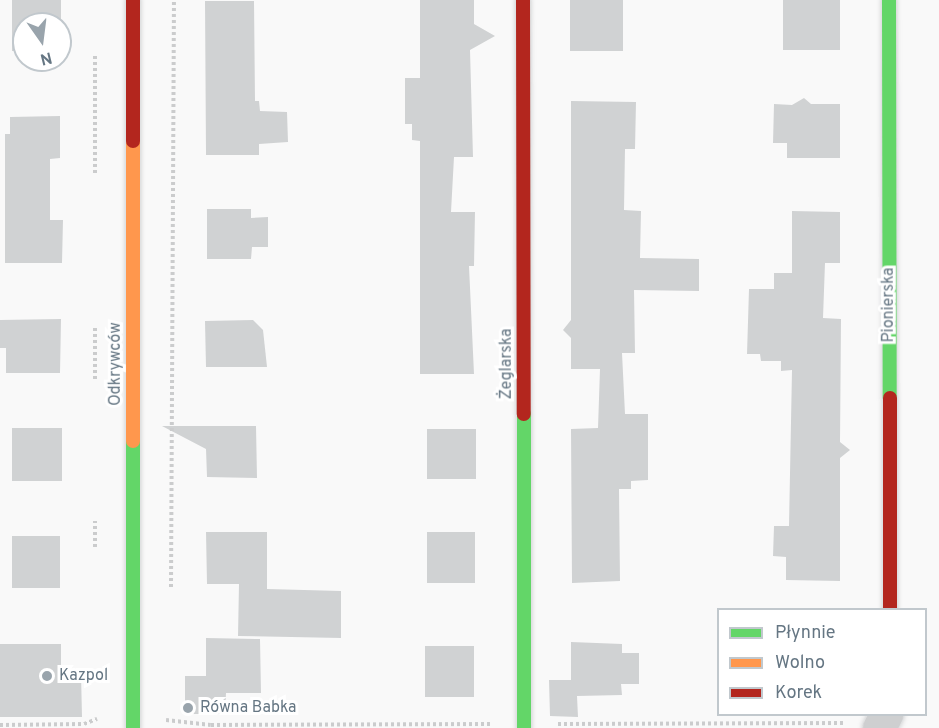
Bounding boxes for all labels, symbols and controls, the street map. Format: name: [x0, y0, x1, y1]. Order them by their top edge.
north arrow: [12, 12, 72, 72]
text: N: [38, 46, 54, 69]
street label: Pionierska: [879, 268, 899, 342]
street label: Odkrywców: [106, 322, 126, 406]
street label: Żeglarska: [497, 329, 517, 399]
legend: [717, 608, 927, 716]
text: Płynnie: [775, 622, 836, 645]
text: Wolno: [775, 652, 825, 675]
place label: Kazpol: [59, 666, 108, 686]
marker: Kazpol: [40, 669, 54, 683]
text: Korek: [775, 682, 822, 705]
place label: Równa Babka: [200, 698, 296, 718]
marker: Równa Babka: [181, 701, 195, 715]

